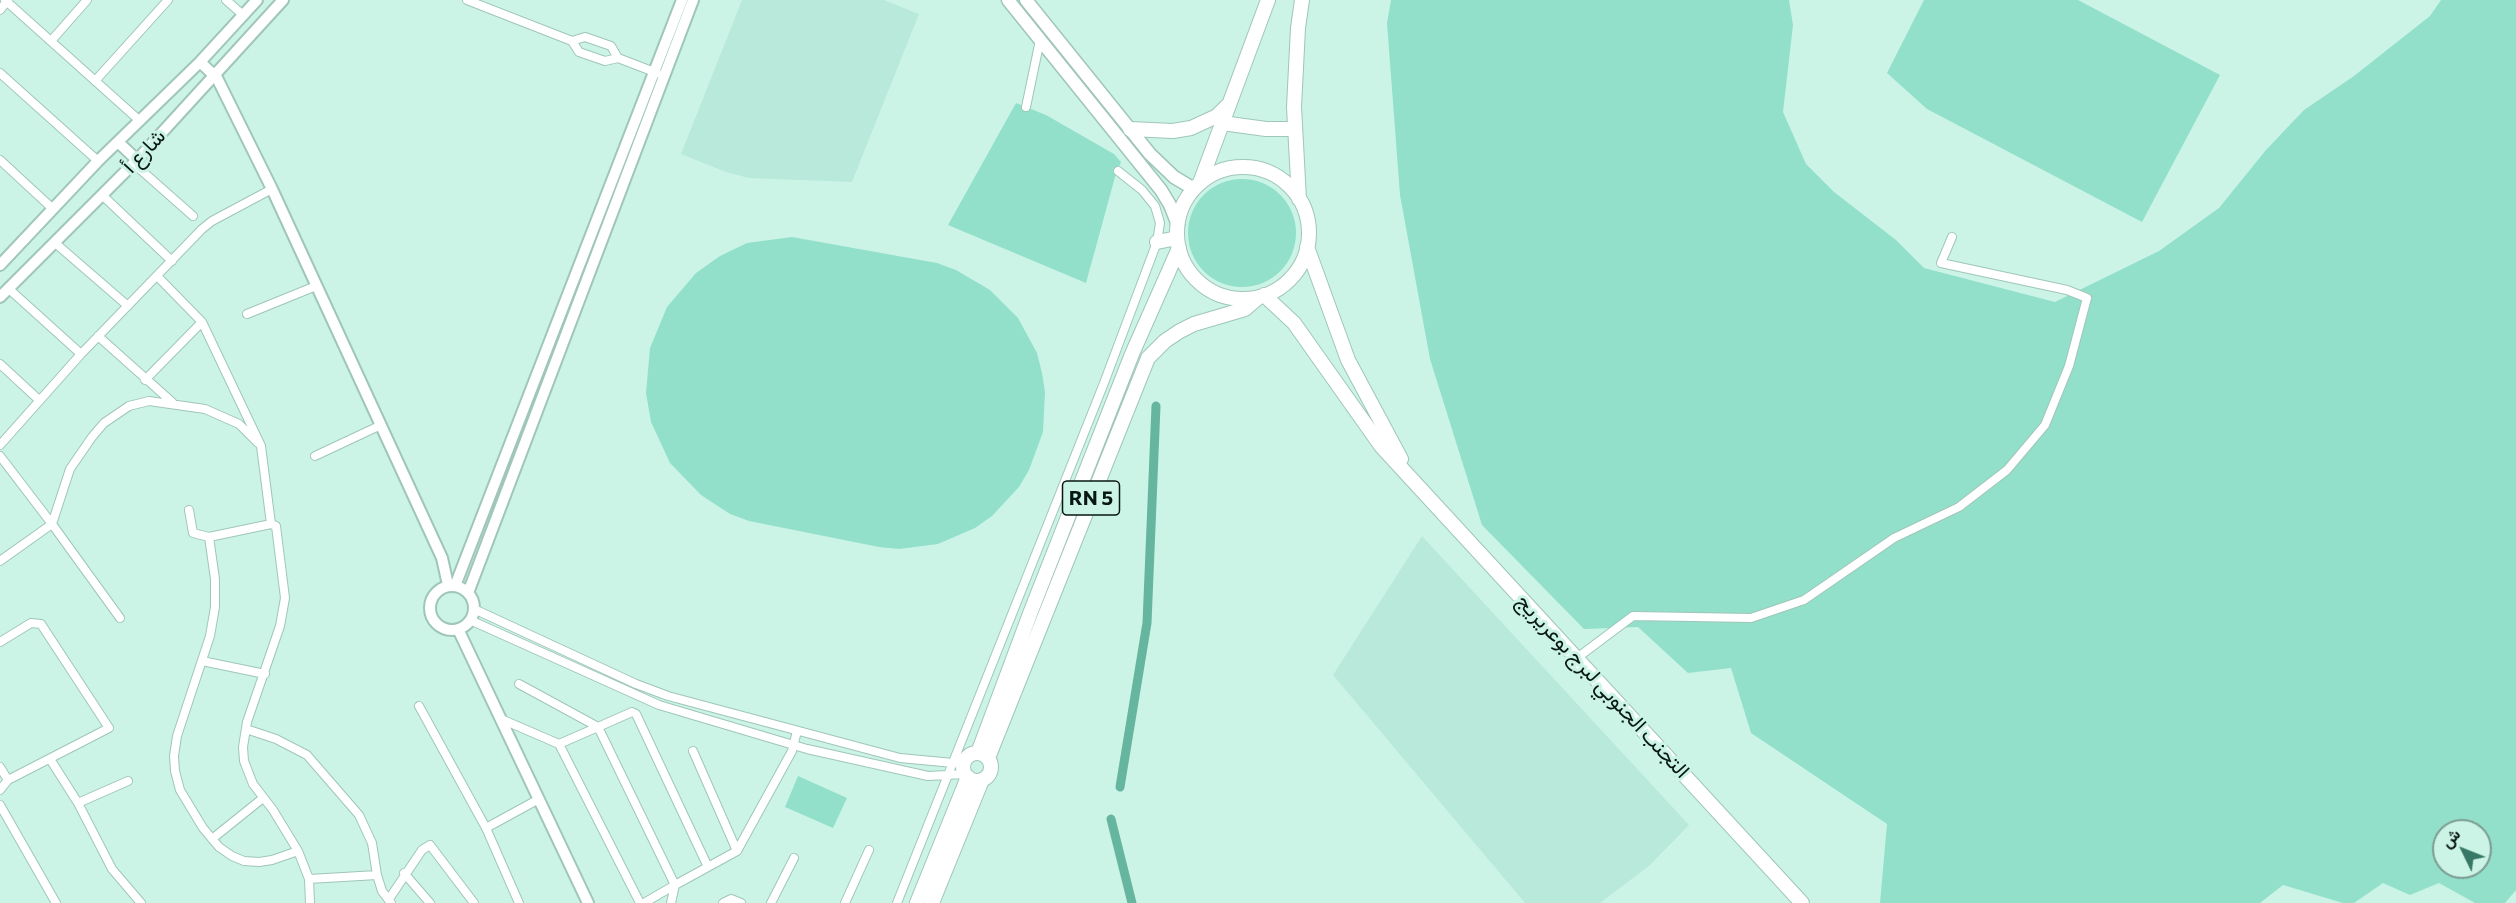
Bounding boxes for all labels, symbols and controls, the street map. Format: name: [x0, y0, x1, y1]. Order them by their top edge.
street label: شارع أ: [117, 124, 171, 178]
road number: RN 5: [1062, 481, 1120, 515]
street label: التجنب الجنوبي لبرج بوعريريج: [1511, 589, 1695, 783]
north arrow: [2432, 819, 2492, 879]
text: ش: [2436, 824, 2463, 851]

